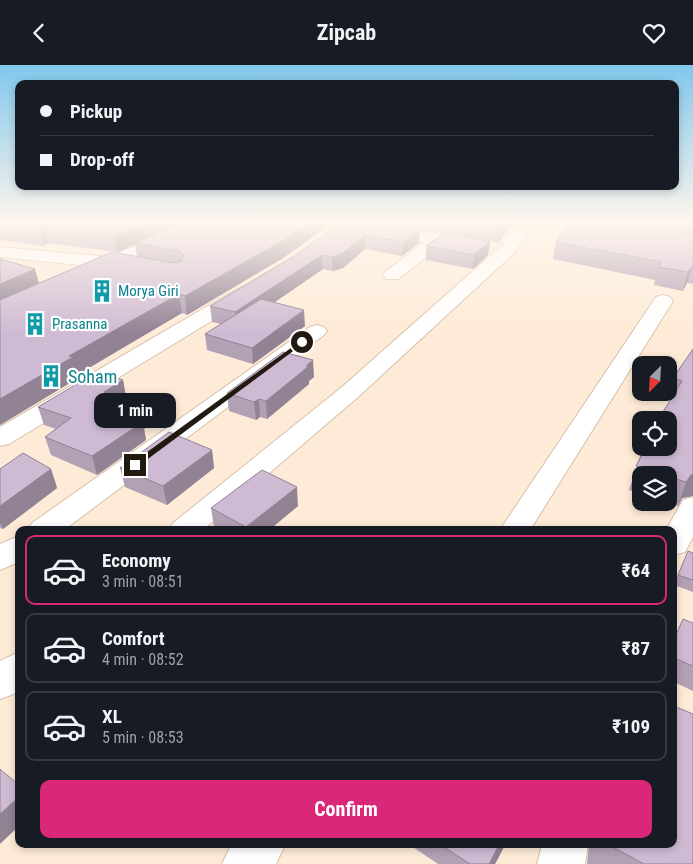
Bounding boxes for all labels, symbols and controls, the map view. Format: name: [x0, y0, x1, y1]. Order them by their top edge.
icon: back: [25, 19, 53, 47]
icon: heart: [640, 19, 668, 47]
text: Zipcab: [317, 20, 376, 45]
text: Pickup: [70, 100, 122, 123]
text: Drop-off: [70, 148, 134, 171]
building icon: Morya Giri: [89, 278, 115, 304]
place label: Morya Giri: [118, 282, 179, 300]
building icon: Prasanna: [22, 311, 48, 337]
place label: Prasanna: [52, 315, 108, 333]
route start: [291, 331, 313, 353]
north arrow: [632, 356, 678, 401]
map controls: [632, 356, 677, 511]
building icon: Soham: [38, 363, 64, 389]
place label: Soham: [68, 366, 117, 387]
callout: 1 min: [94, 393, 176, 427]
text: 1 min: [117, 401, 153, 420]
button: locate: [632, 411, 677, 456]
route end: [124, 454, 146, 476]
button: layers: [632, 466, 677, 511]
icon: car: [42, 548, 87, 593]
text: Economy: [102, 549, 171, 572]
text: ₹64: [622, 559, 650, 582]
text: 3 min · 08:51: [102, 572, 184, 591]
icon: car: [42, 626, 87, 671]
text: Comfort: [102, 627, 165, 650]
text: ₹87: [622, 637, 650, 660]
text: 4 min · 08:52: [102, 650, 184, 669]
icon: car: [42, 704, 87, 749]
text: XL: [102, 705, 122, 728]
text: ₹109: [612, 715, 650, 738]
text: 5 min · 08:53: [102, 728, 184, 747]
button: Confirm: [40, 780, 652, 838]

